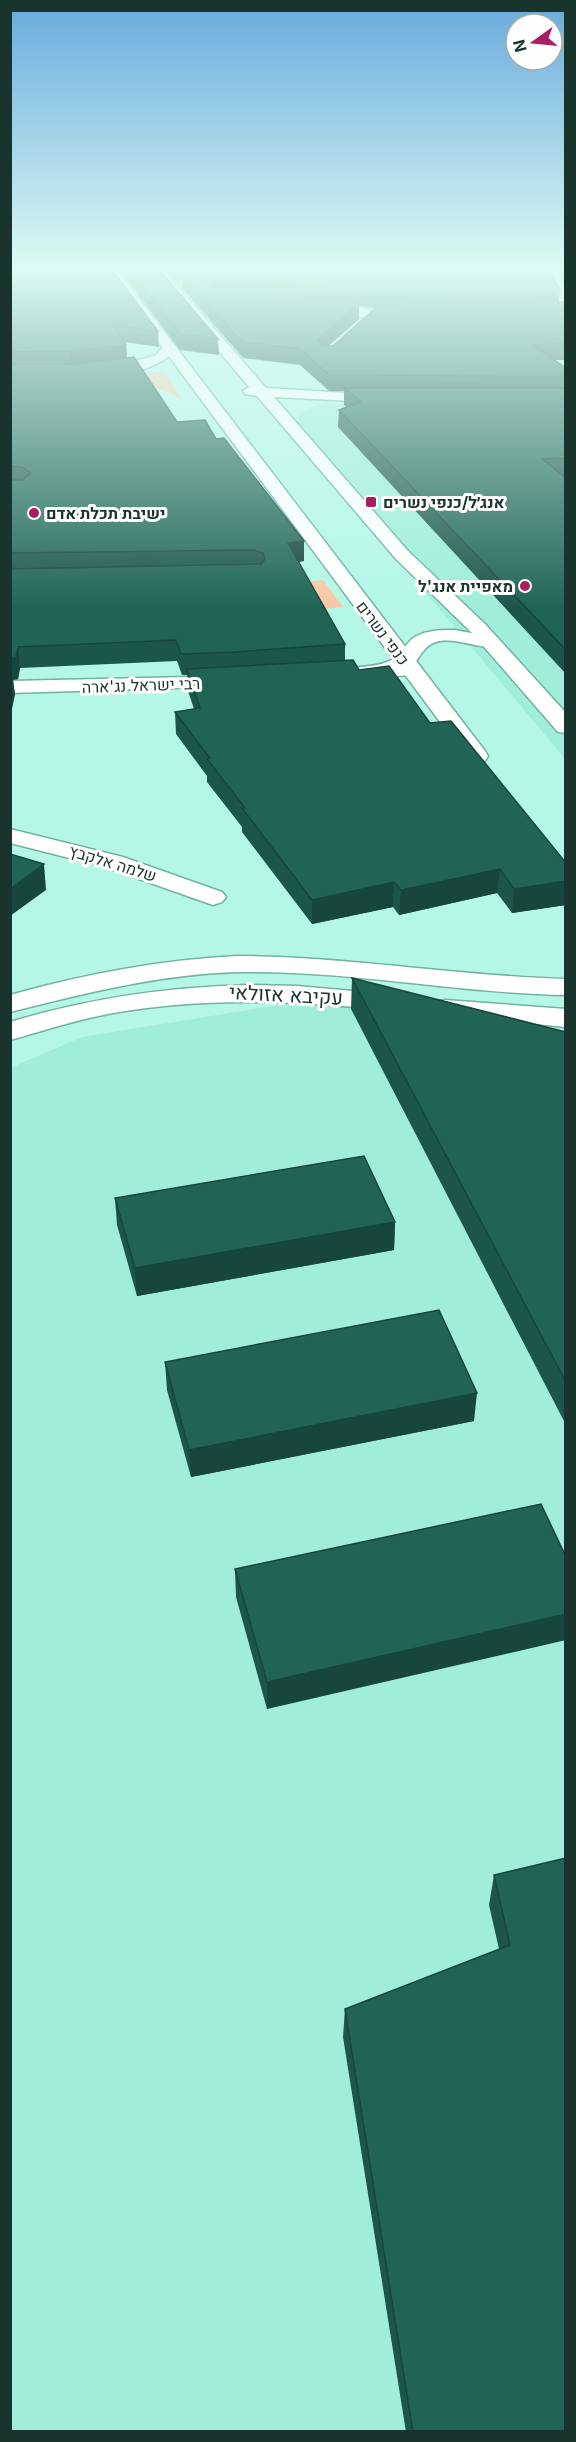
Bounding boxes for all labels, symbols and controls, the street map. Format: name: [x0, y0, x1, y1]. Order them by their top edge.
north arrow: [504, 12, 564, 72]
text: N: [508, 37, 531, 54]
place label: אנג׳ל/כנפי נשרים: [383, 492, 505, 512]
marker: אנג׳ל/כנפי נשרים: [364, 495, 378, 509]
place label: ישיבת תכלת אדם: [46, 503, 165, 523]
marker: ישיבת תכלת אדם: [27, 506, 41, 520]
place label: מאפיית אנג'ל: [418, 576, 513, 596]
marker: מאפיית אנג'ל: [518, 579, 532, 593]
street label: כנפי נשרים: [352, 597, 414, 669]
street label: רבי ישראל נג'ארה: [82, 673, 200, 697]
street label: שלמה אלקבץ: [67, 840, 159, 886]
street label: עקיבא אזולאי: [228, 980, 344, 1010]

